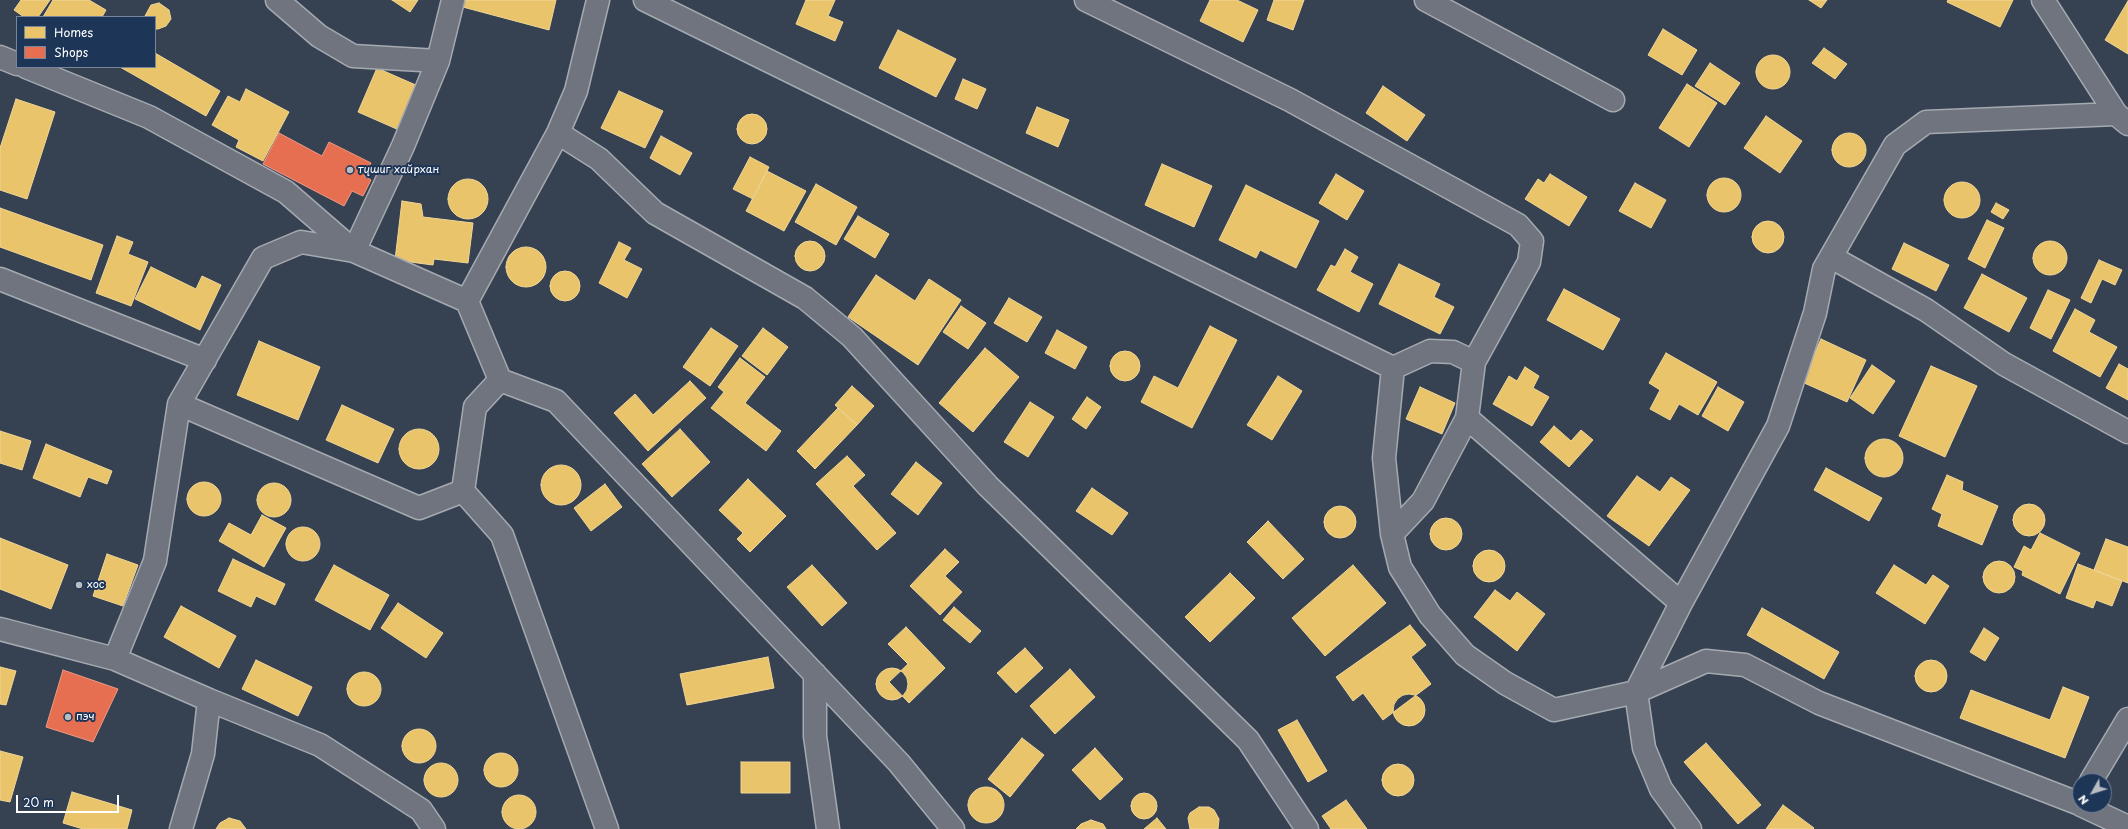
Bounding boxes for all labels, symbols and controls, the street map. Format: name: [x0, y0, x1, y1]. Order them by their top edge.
legend: [16, 16, 156, 68]
text: Homes: [54, 23, 93, 41]
text: Shops: [54, 43, 88, 61]
place label: түшиг хайрхан: [358, 163, 439, 177]
marker: түшиг хайрхан: [345, 165, 355, 175]
place label: хос: [87, 578, 105, 592]
marker: хос: [74, 580, 84, 590]
place label: пэч: [76, 710, 95, 724]
marker: пэч: [63, 712, 73, 722]
north arrow: [2072, 773, 2112, 813]
scale bar: [18, 787, 121, 813]
text: N: [2074, 792, 2092, 809]
text: 20 m: [23, 793, 54, 811]

